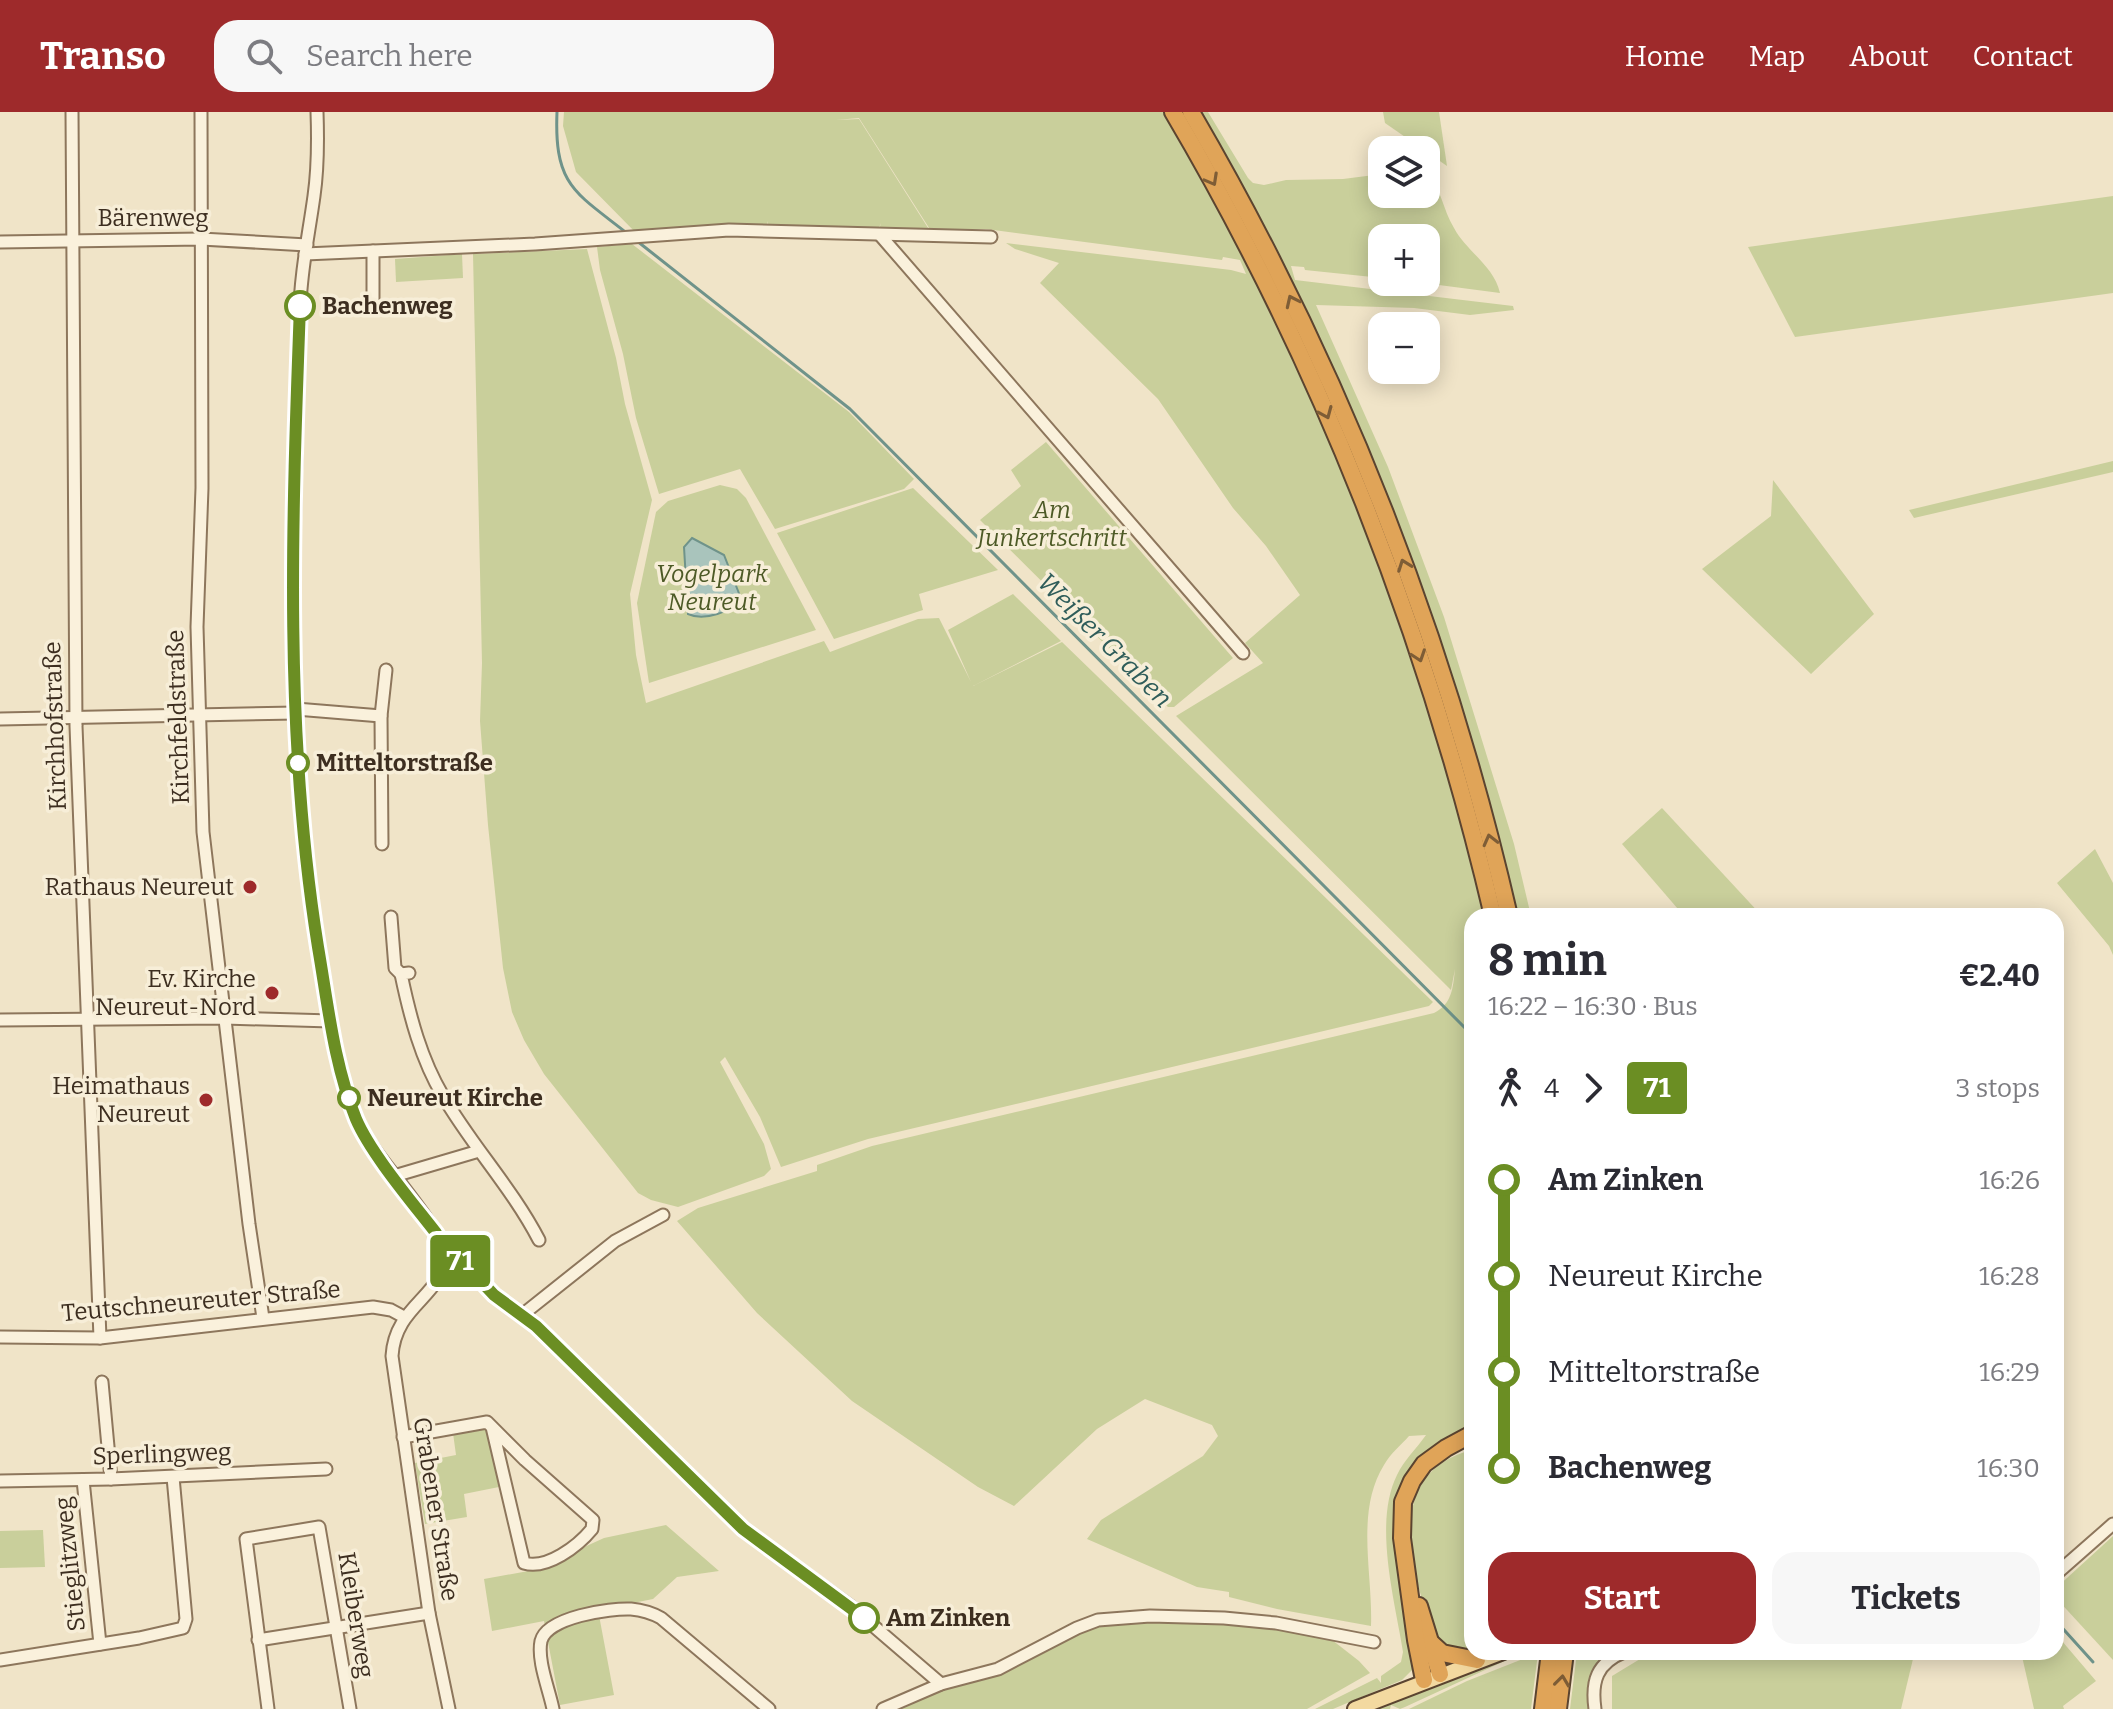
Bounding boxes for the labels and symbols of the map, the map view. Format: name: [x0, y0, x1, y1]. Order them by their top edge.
one-way arrow: [1202, 171, 1218, 185]
street label: Bärenweg: [97, 204, 209, 232]
marker: Bachenweg: [285, 291, 315, 321]
place label: Bachenweg: [322, 292, 453, 320]
one-way arrow: [1286, 294, 1302, 309]
one-way arrow: [1317, 405, 1333, 419]
park label: Am Junkertschritt: [975, 496, 1127, 552]
one-way arrow: [1398, 559, 1414, 573]
park label: Vogelpark Neureut: [656, 560, 769, 616]
water label: Weißer Graben: [1031, 567, 1178, 714]
street label: Kirchfeldstraße: [161, 629, 195, 805]
street label: Kirchhofstraße: [38, 641, 72, 811]
one-way arrow: [1410, 648, 1426, 662]
place label: Mitteltorstraße: [316, 749, 493, 777]
marker: Mitteltorstraße: [287, 752, 309, 774]
one-way arrow: [1483, 834, 1500, 848]
place label: Rathaus Neureut: [44, 873, 234, 901]
marker: Rathaus Neureut: [241, 878, 259, 896]
place label: Ev. Kirche Neureut-Nord: [95, 965, 256, 1021]
marker: Ev. Kirche Neureut-Nord: [263, 984, 281, 1002]
place label: Heimathaus Neureut: [52, 1072, 190, 1128]
place label: Neureut Kirche: [367, 1084, 543, 1112]
marker: Neureut Kirche: [338, 1087, 360, 1109]
marker: Heimathaus Neureut: [197, 1091, 215, 1109]
line badge: 71: [424, 1235, 496, 1287]
street label: Teutschneureuter Straße: [60, 1275, 342, 1327]
street label: Grabener Straße: [408, 1415, 464, 1603]
street label: Sperlingweg: [92, 1438, 232, 1470]
street label: Stieglitzweg: [49, 1495, 91, 1633]
street label: Kleiberweg: [332, 1550, 380, 1680]
marker: Am Zinken: [849, 1603, 879, 1633]
place label: Am Zinken: [886, 1604, 1011, 1632]
one-way arrow: [1553, 1674, 1570, 1687]

